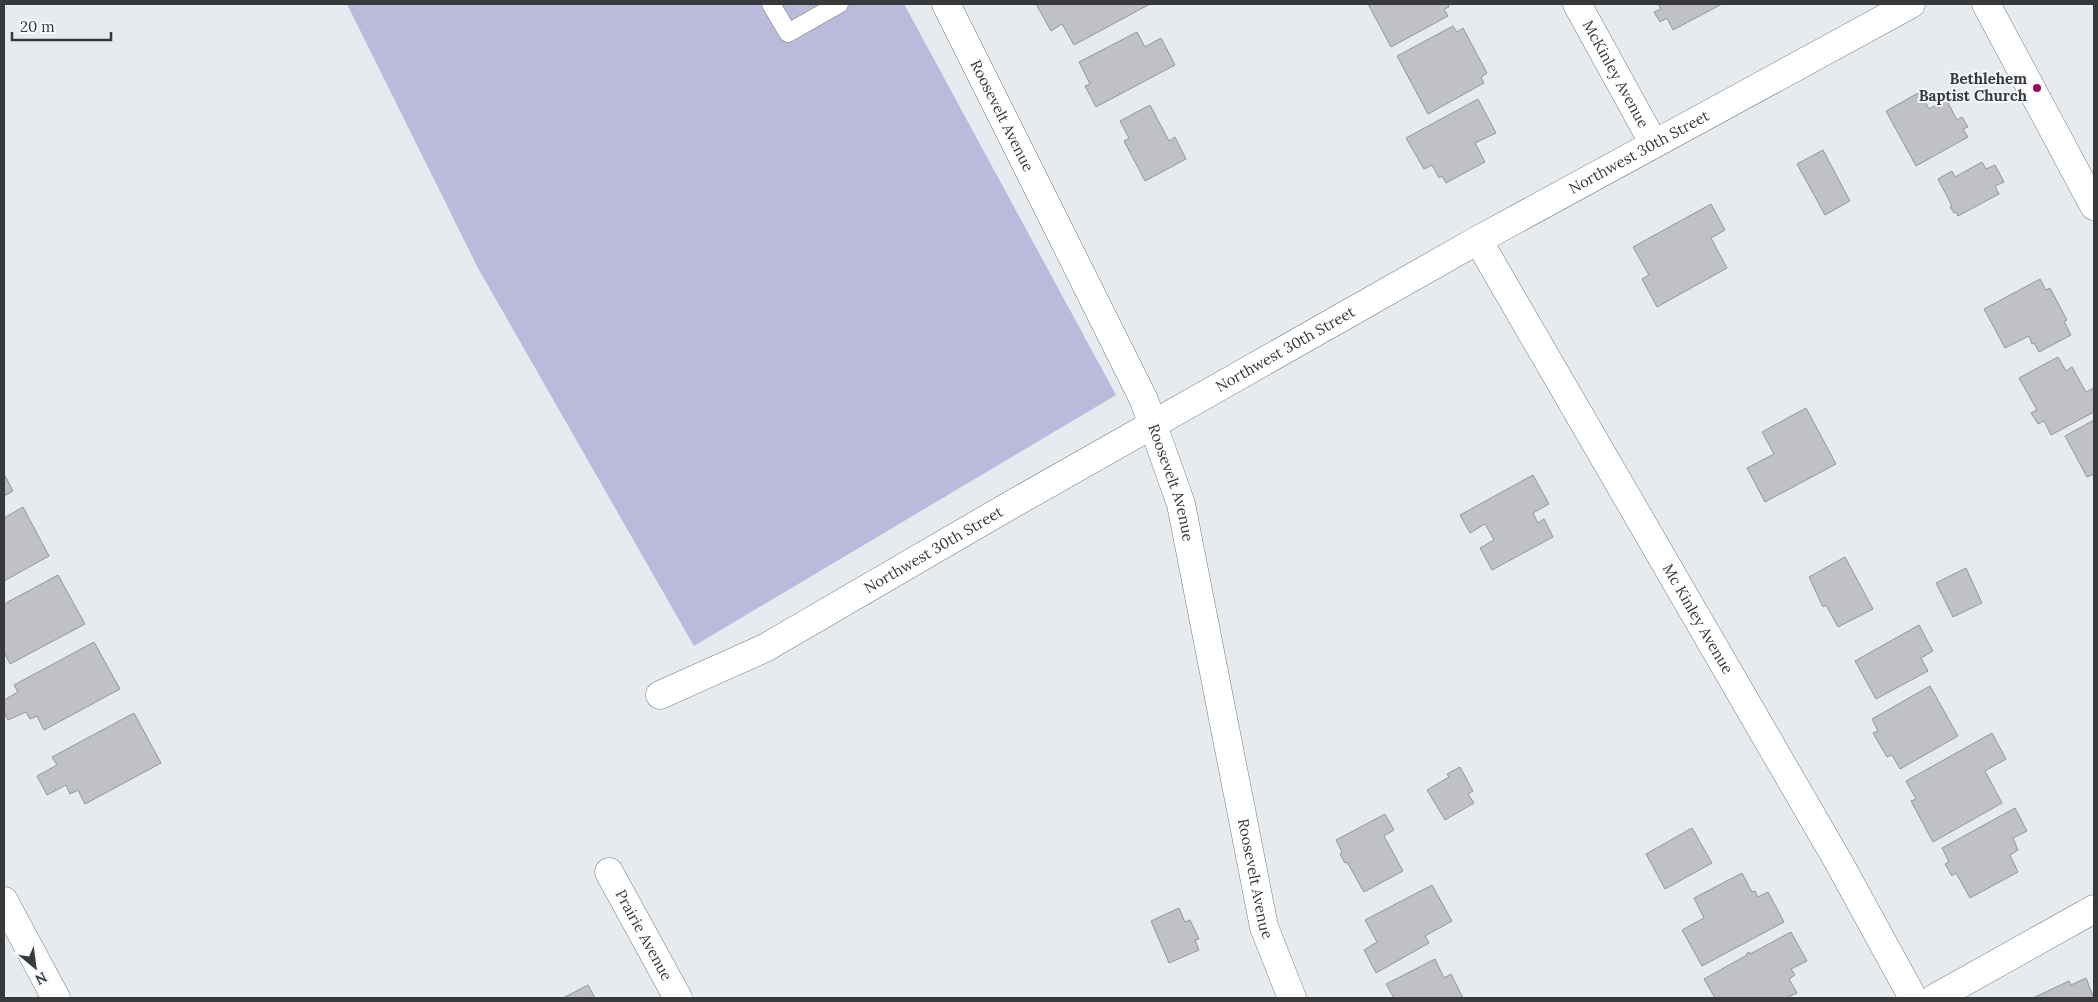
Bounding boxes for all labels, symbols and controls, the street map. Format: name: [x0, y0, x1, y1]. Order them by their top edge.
scale bar: [12, 10, 111, 42]
text: 20 m: [20, 17, 55, 36]
street label: McKinley Avenue: [1579, 17, 1653, 131]
street label: Roosevelt Avenue: [966, 57, 1038, 175]
place label: Bethlehem Baptist Church: [1919, 69, 2028, 105]
marker: Bethlehem Baptist Church: [2031, 82, 2043, 94]
street label: Northwest 30th Street: [1565, 106, 1713, 198]
street label: Northwest 30th Street: [1212, 302, 1358, 396]
street label: Roosevelt Avenue: [1144, 421, 1198, 543]
street label: Northwest 30th Street: [861, 502, 1006, 597]
street label: Mc Kinley Avenue: [1659, 560, 1737, 677]
street label: Roosevelt Avenue: [1234, 817, 1278, 941]
street label: Prairie Avenue: [611, 886, 677, 984]
north arrow: [10, 942, 60, 992]
text: N: [32, 968, 50, 989]

